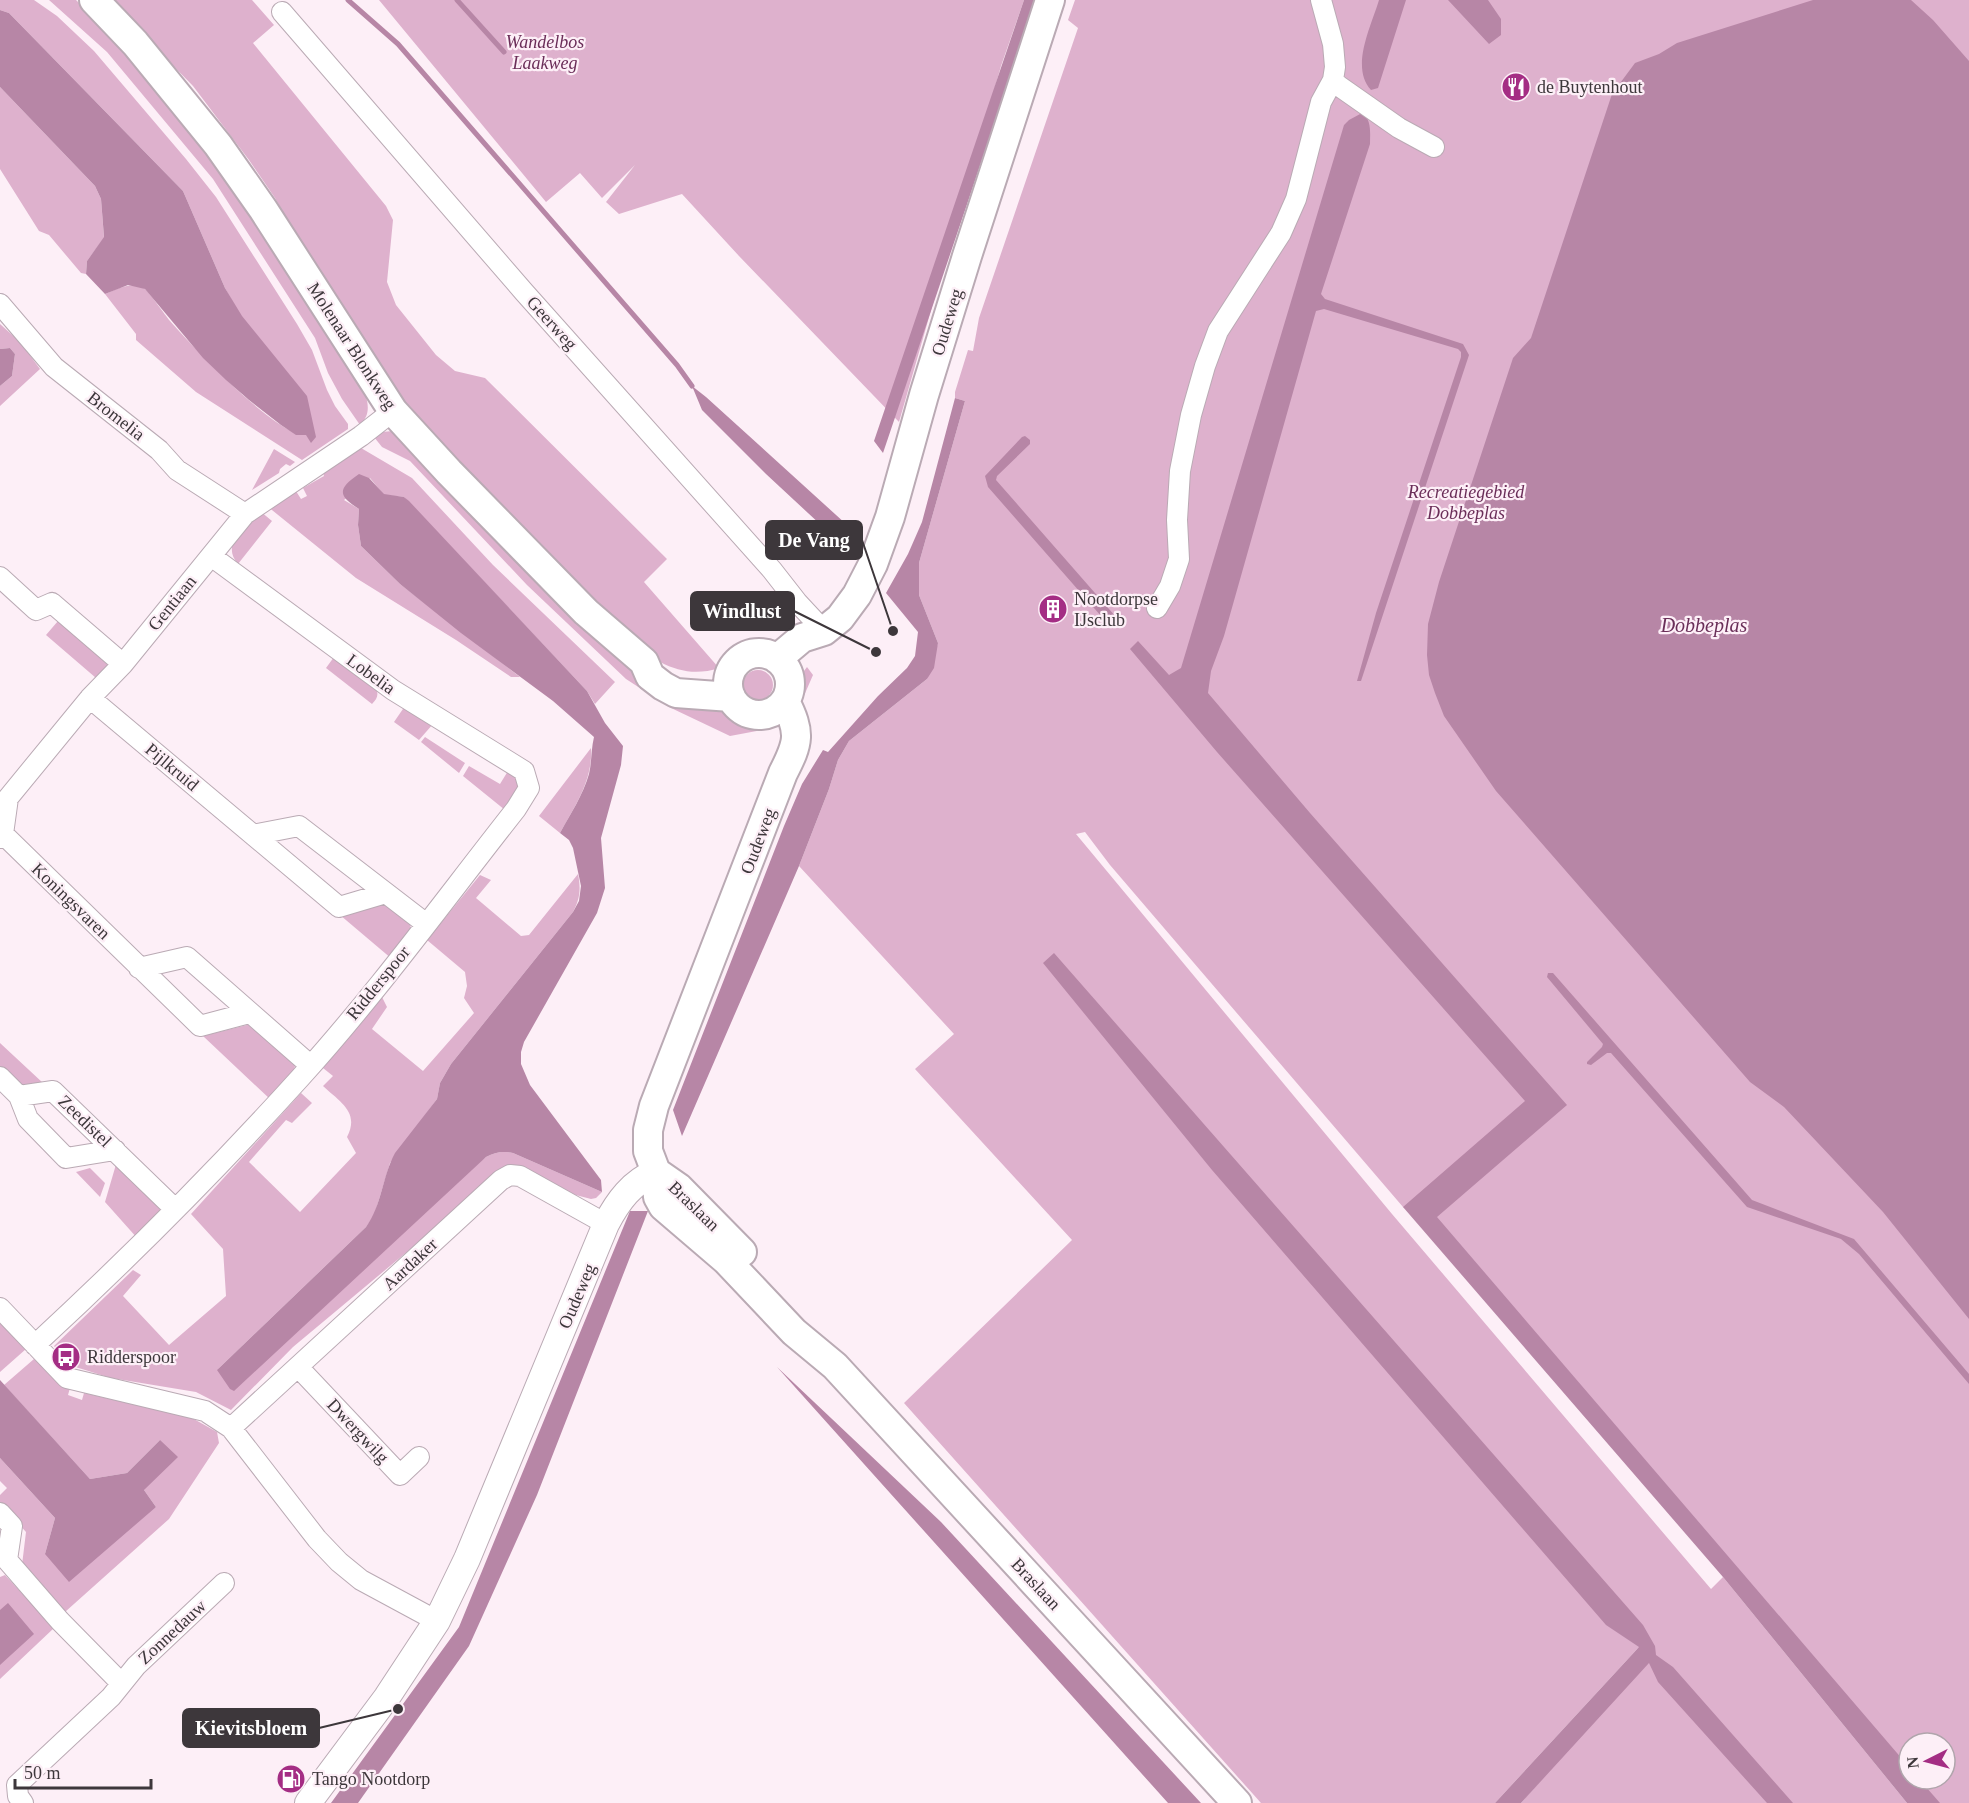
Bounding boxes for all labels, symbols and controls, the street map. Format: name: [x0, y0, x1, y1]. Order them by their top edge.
park label: Wandelbos Laakweg: [506, 32, 584, 73]
restaurant icon: de Buytenhout: [1500, 71, 1532, 103]
place label: de Buytenhout: [1537, 77, 1643, 97]
street label: Molenaar Blonkweg: [303, 279, 401, 413]
street label: Oudeweg: [927, 286, 967, 358]
street label: Geerweg: [523, 292, 581, 354]
street label: Bromelia: [83, 388, 149, 445]
park label: Recreatiegebied Dobbeplas: [1407, 482, 1525, 523]
callout: De Vang: [766, 521, 862, 559]
text: De Vang: [778, 529, 850, 552]
street label: Gentiaan: [144, 571, 200, 635]
place label: Nootdorpse IJsclub: [1074, 589, 1158, 630]
callout: Windlust: [691, 592, 794, 630]
building icon: Nootdorpse IJsclub: [1037, 593, 1069, 625]
text: Windlust: [703, 600, 782, 622]
water label: Dobbeplas: [1660, 614, 1748, 637]
street label: Lobelia: [343, 650, 399, 698]
street label: Pijlkruid: [141, 739, 203, 795]
street label: Oudeweg: [736, 805, 780, 877]
street label: Koningsvaren: [28, 859, 114, 943]
street label: Ridderspoor: [342, 942, 414, 1024]
street label: Zeedistel: [54, 1091, 116, 1151]
street label: Braslaan: [664, 1177, 724, 1235]
street label: Aardaker: [379, 1234, 441, 1294]
street label: Oudeweg: [554, 1260, 600, 1332]
bus stop icon: Ridderspoor: [50, 1341, 82, 1373]
place label: Ridderspoor: [87, 1347, 176, 1367]
street label: Dwergwilg: [323, 1395, 393, 1467]
street label: Braslaan: [1007, 1554, 1065, 1614]
street label: Zonnedauw: [134, 1596, 210, 1668]
callout: Kievitsbloem: [183, 1709, 319, 1747]
text: Kievitsbloem: [195, 1717, 307, 1739]
north arrow: [1897, 1731, 1957, 1791]
scale bar: [15, 1752, 152, 1790]
text: N: [1903, 1755, 1922, 1769]
text: 50 m: [24, 1763, 61, 1783]
fuel station icon: Tango Nootdorp: [275, 1763, 307, 1795]
place label: Tango Nootdorp: [312, 1769, 430, 1789]

